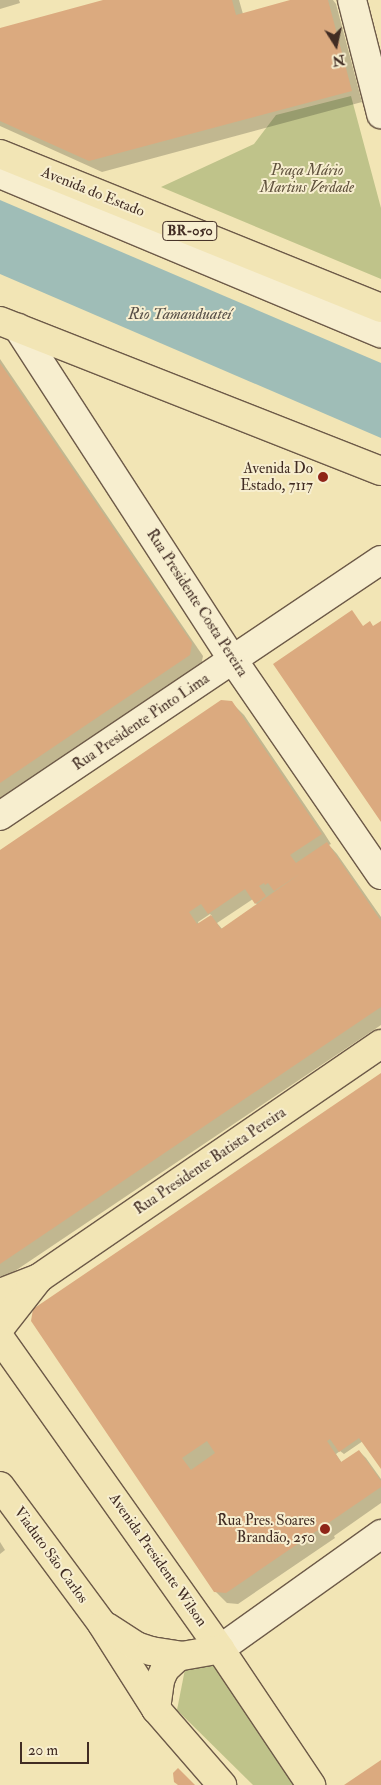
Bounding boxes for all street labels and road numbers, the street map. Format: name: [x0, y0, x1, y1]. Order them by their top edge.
street label: Avenida do Estado: [39, 163, 147, 221]
road number: BR-050: [161, 220, 219, 242]
street label: Rua Presidente Costa Pereira: [142, 526, 252, 680]
street label: Rua Presidente Pinto Lima: [69, 670, 213, 774]
street label: Rua Presidente Batista Pereira: [131, 1103, 289, 1219]
street label: Avenida Presidente Wilson: [105, 1490, 211, 1630]
street label: Viaduto São Carlos: [10, 1503, 92, 1607]

